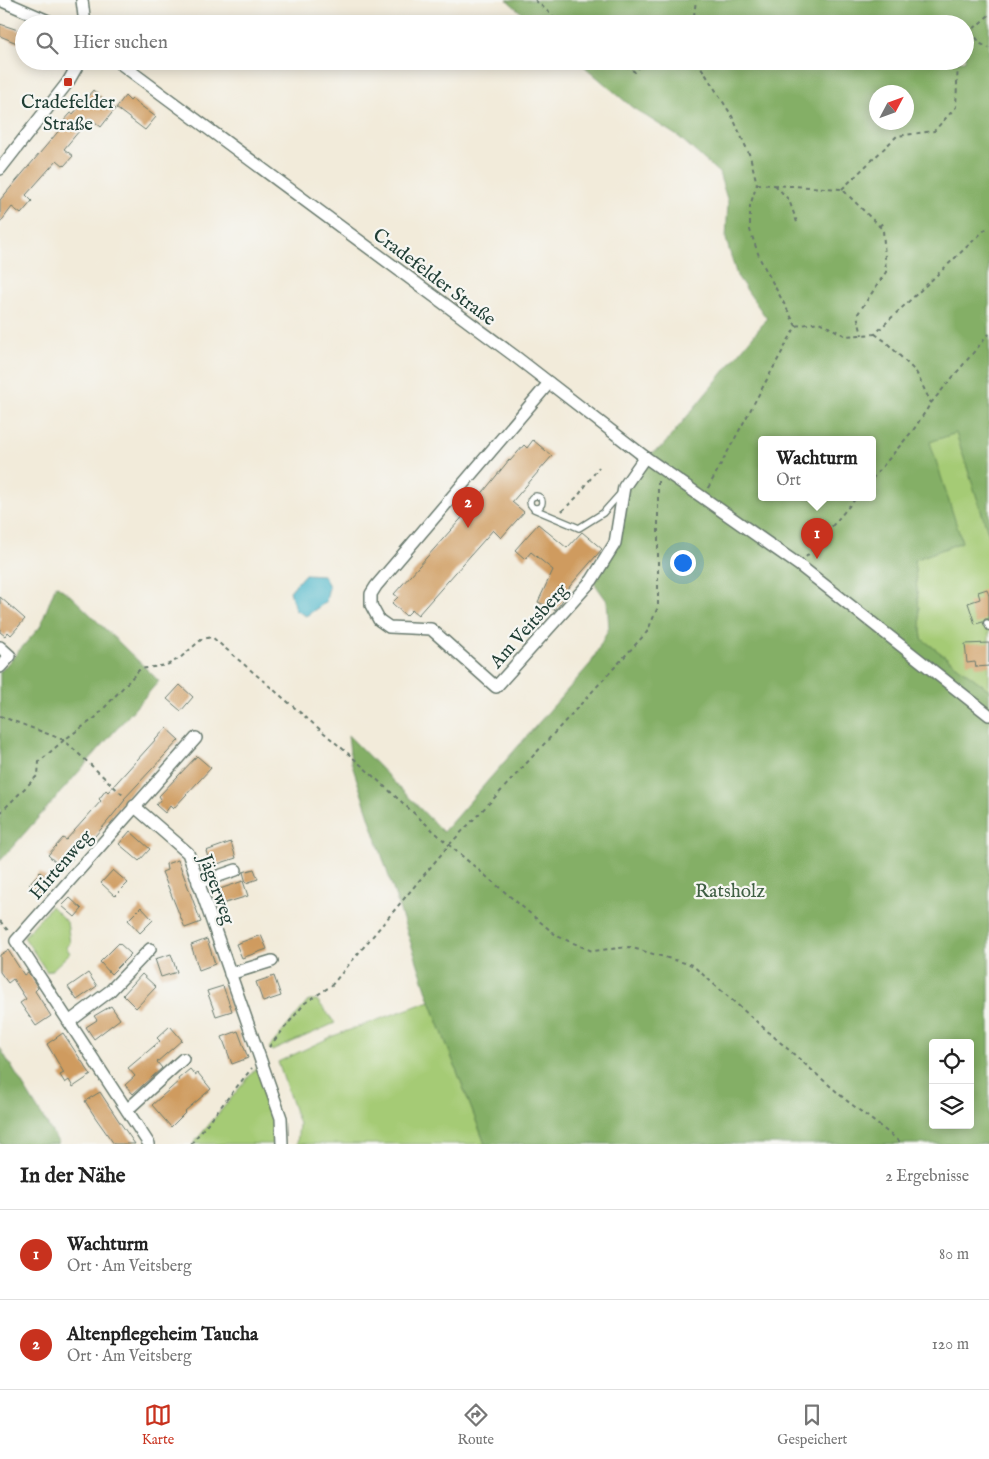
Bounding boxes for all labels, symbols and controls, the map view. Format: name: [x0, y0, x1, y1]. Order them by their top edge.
search box: [15, 15, 974, 70]
icon: search: [33, 29, 61, 57]
text: Hier suchen: [73, 31, 168, 55]
marker: Cradefelder Straße: [62, 76, 74, 88]
north arrow: [869, 85, 914, 130]
place label: Cradefelder Straße: [21, 91, 115, 137]
street label: Cradefelder Straße: [367, 223, 500, 332]
popup: [758, 436, 876, 501]
text: Wachturm: [776, 447, 858, 471]
text: Ort: [776, 471, 801, 491]
pin: 2: [452, 487, 484, 528]
pin: 1: [801, 518, 833, 559]
your location: [670, 550, 696, 576]
street label: Am Veitsberg: [484, 578, 574, 675]
street label: Hirtenweg: [25, 825, 99, 905]
street label: Jägerweg: [192, 849, 240, 929]
park label: Ratsholz: [695, 880, 765, 904]
map controls: [929, 1039, 974, 1129]
button: locate: [929, 1039, 974, 1084]
button: layers: [929, 1084, 974, 1129]
text: In der Nähe: [20, 1163, 126, 1190]
text: 2 Ergebnisse: [885, 1167, 969, 1187]
text: Wachturm: [67, 1233, 148, 1257]
text: 1: [33, 1245, 39, 1265]
text: 80 m: [939, 1245, 969, 1265]
text: Ort · Am Veitsberg: [67, 1257, 192, 1277]
text: Altenpflegeheim Taucha: [67, 1323, 258, 1347]
text: 2: [32, 1335, 40, 1355]
text: 120 m: [932, 1335, 969, 1355]
text: Ort · Am Veitsberg: [67, 1347, 192, 1367]
tab: Karte: [142, 1401, 174, 1449]
tab: Route: [457, 1401, 494, 1449]
tab: Gespeichert: [777, 1401, 847, 1449]

